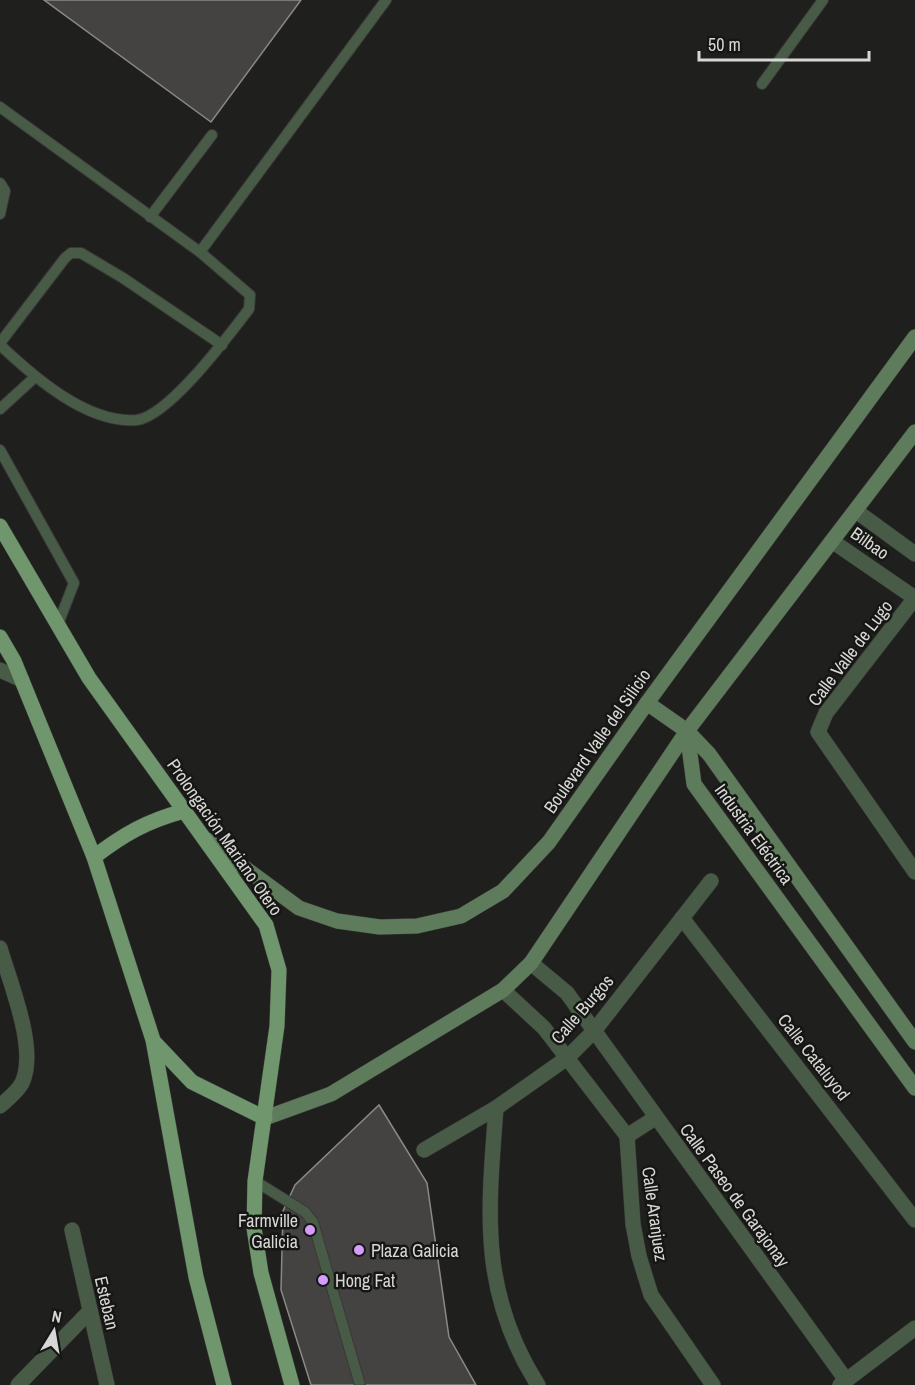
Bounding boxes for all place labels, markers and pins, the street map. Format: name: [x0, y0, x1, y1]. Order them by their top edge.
place label: Farmville Galicia: [238, 1208, 298, 1254]
marker: Farmville Galicia: [303, 1223, 317, 1237]
place label: Plaza Galicia: [371, 1238, 459, 1263]
marker: Plaza Galicia: [352, 1243, 366, 1257]
place label: Hong Fat: [335, 1268, 395, 1293]
marker: Hong Fat: [316, 1273, 330, 1287]

